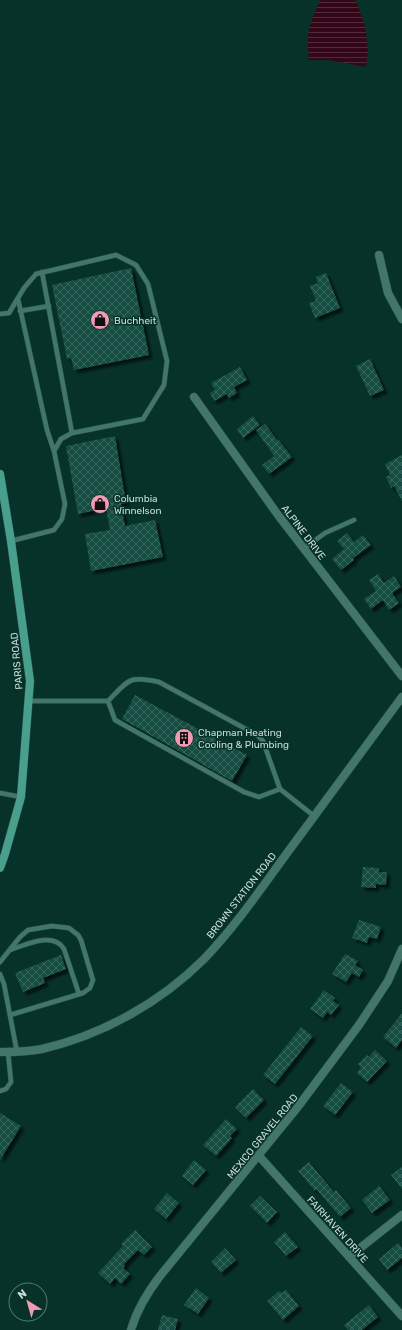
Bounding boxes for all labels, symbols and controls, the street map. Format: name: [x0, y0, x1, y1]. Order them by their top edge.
shop icon: Buchheit: [89, 309, 111, 331]
place label: Buchheit: [114, 315, 156, 327]
shop icon: Columbia Winnelson: [89, 493, 111, 515]
place label: Columbia Winnelson: [114, 493, 161, 517]
street label: ALPINE DRIVE: [279, 503, 328, 562]
street label: PARIS ROAD: [9, 632, 25, 690]
building icon: Chapman Heating Cooling & Plumbing: [173, 727, 195, 749]
place label: Chapman Heating Cooling & Plumbing: [198, 727, 289, 751]
street label: BROWN STATION ROAD: [204, 850, 279, 941]
street label: MEXICO GRAVEL ROAD: [225, 1092, 301, 1181]
street label: FAIRHAVEN DRIVE: [304, 1194, 370, 1265]
north arrow: [8, 1282, 48, 1322]
text: N: [15, 1287, 29, 1302]

